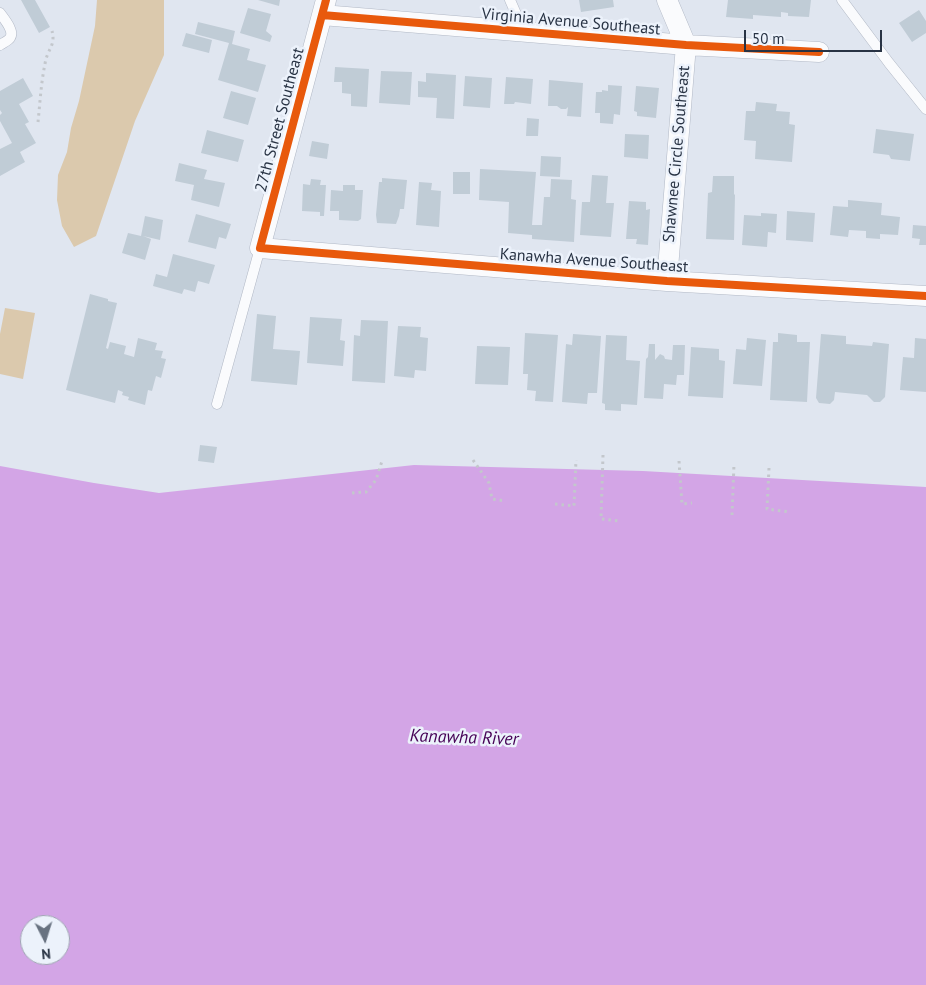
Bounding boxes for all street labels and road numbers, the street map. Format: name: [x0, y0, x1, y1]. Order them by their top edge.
street label: Virginia Avenue Southeast: [481, 5, 661, 39]
street label: 27th Street Southeast: [251, 46, 309, 194]
street label: Shawnee Circle Southeast: [660, 65, 694, 243]
street label: Kanawha Avenue Southeast: [499, 245, 689, 277]

